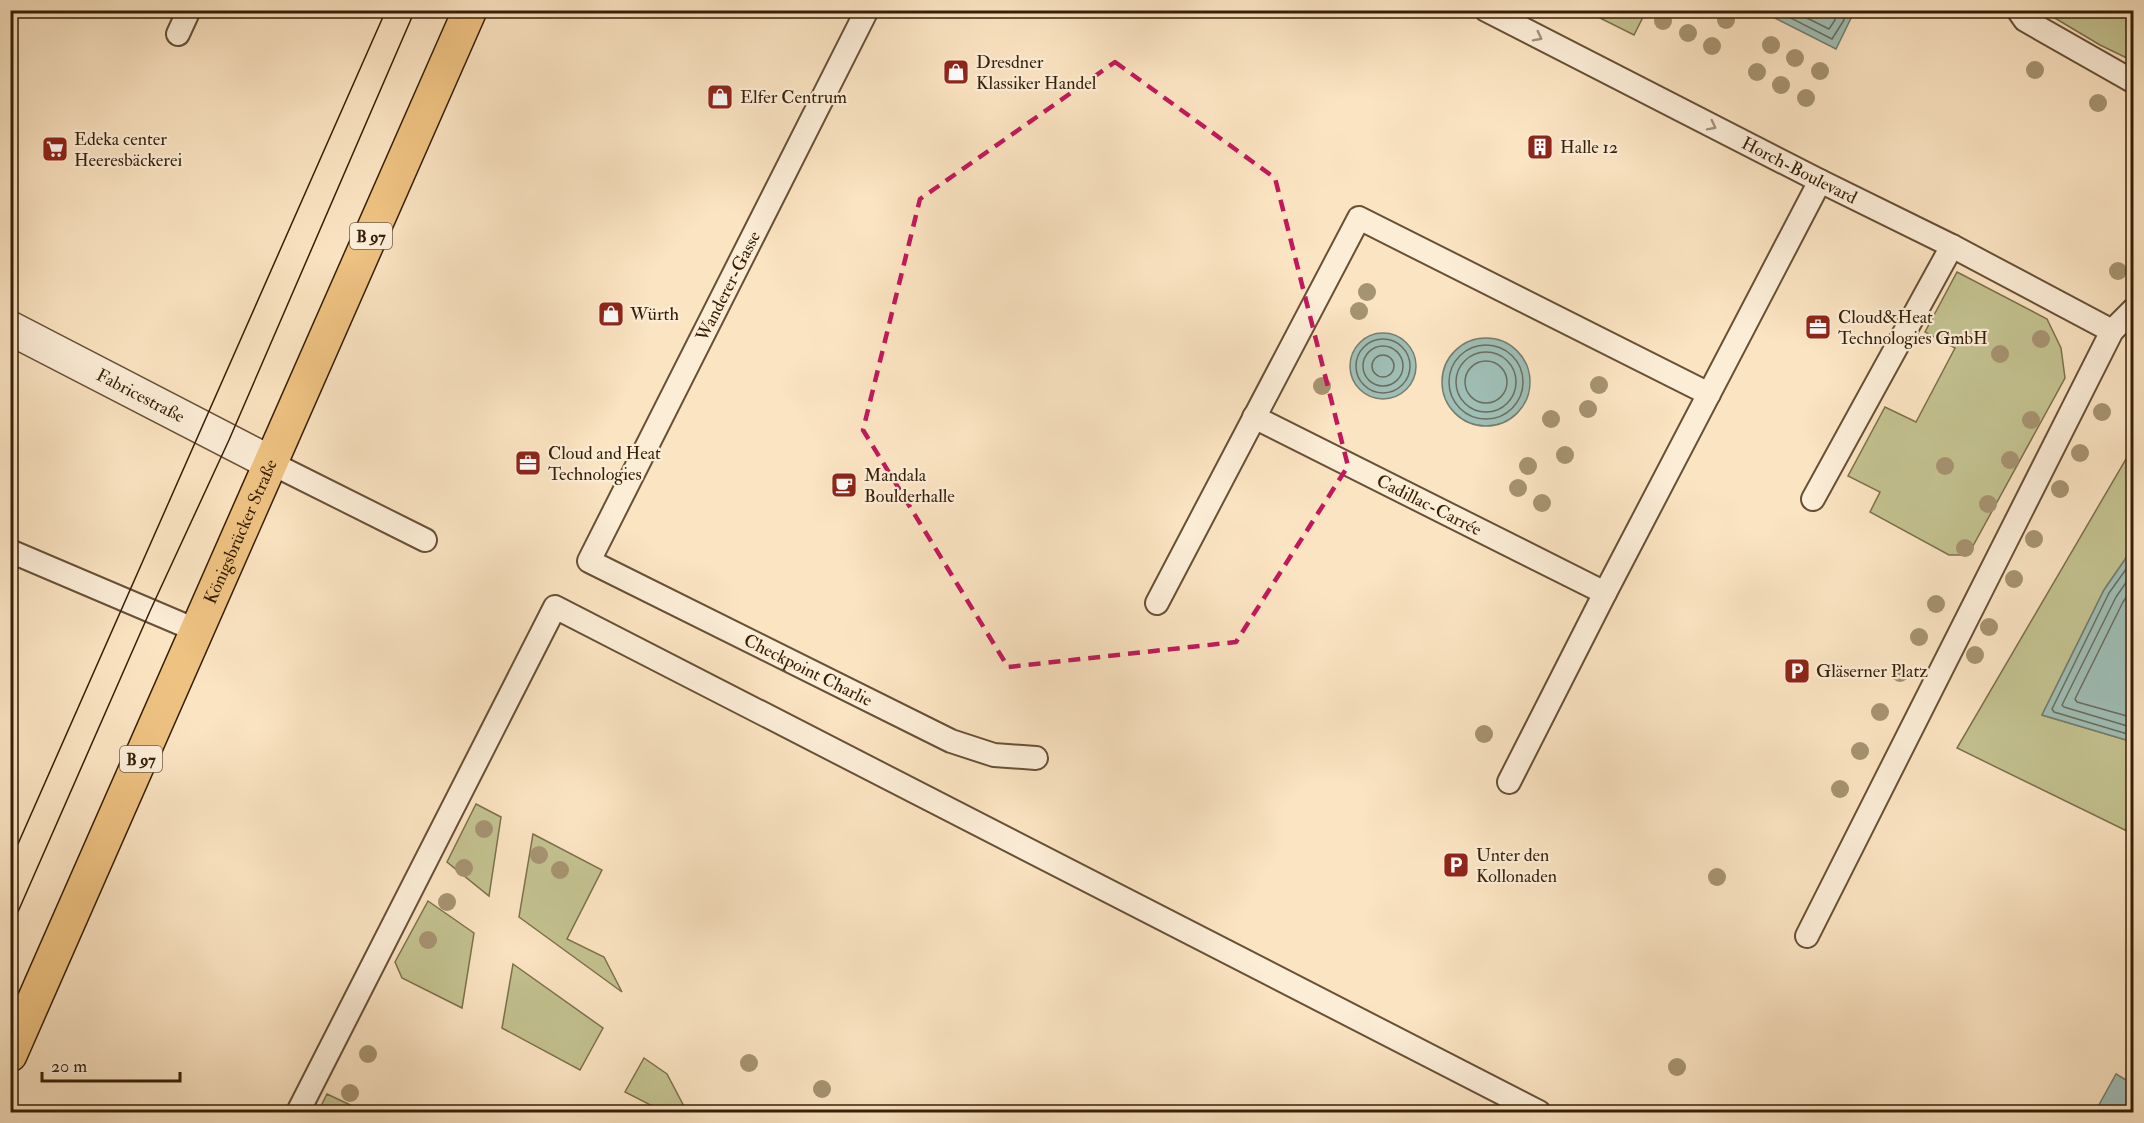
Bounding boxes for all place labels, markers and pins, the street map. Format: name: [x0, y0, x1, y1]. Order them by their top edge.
place label: Dresdner Klassiker Handel: [976, 51, 1097, 95]
shop icon: Dresdner Klassiker Handel: [941, 57, 971, 87]
shop icon: Elfer Centrum: [705, 82, 735, 112]
place label: Elfer Centrum: [740, 86, 847, 109]
place label: Edeka center Heeresbäckerei: [74, 128, 182, 172]
building icon: Halle 12: [1525, 132, 1555, 162]
supermarket icon: Edeka center Heeresbäckerei: [40, 134, 70, 164]
place label: Halle 12: [1560, 136, 1618, 159]
shop icon: Würth: [596, 299, 626, 329]
place label: Würth: [629, 303, 679, 326]
place label: Cloud&Heat Technologies GmbH: [1838, 306, 1988, 350]
office icon: Cloud&Heat Technologies GmbH: [1803, 312, 1833, 342]
place label: Cloud and Heat Technologies: [548, 442, 661, 486]
office icon: Cloud and Heat Technologies: [513, 448, 543, 478]
place label: Mandala Boulderhalle: [864, 464, 955, 508]
cafe icon: Mandala Boulderhalle: [829, 470, 859, 500]
parking icon: Gläserner Platz: [1782, 656, 1812, 686]
place label: Gläserner Platz: [1816, 660, 1928, 683]
place label: Unter den Kollonaden: [1476, 844, 1557, 888]
parking icon: Unter den Kollonaden: [1441, 850, 1471, 880]

